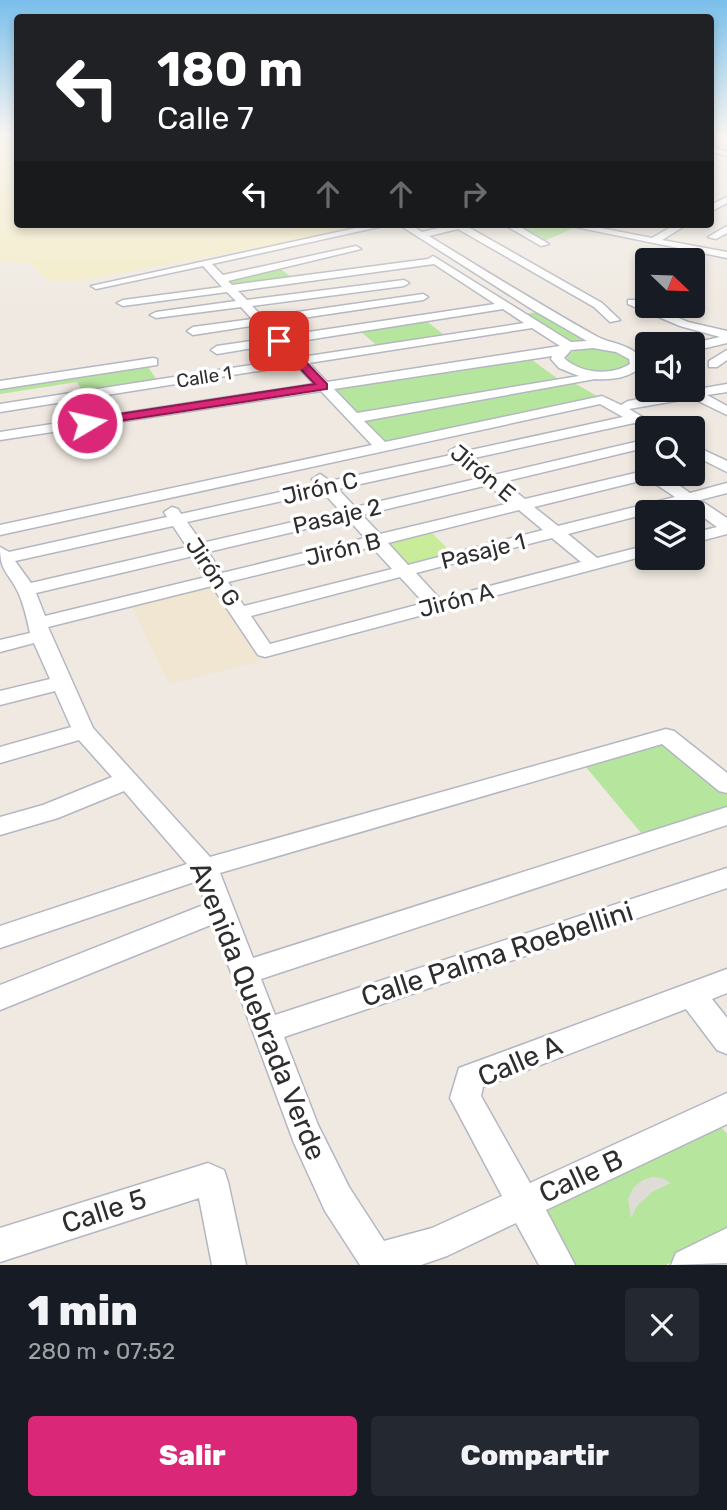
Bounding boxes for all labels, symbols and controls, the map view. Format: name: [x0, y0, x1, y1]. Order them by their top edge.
text: 180 m: [157, 40, 303, 98]
icon: left: [42, 42, 133, 133]
text: Calle 7: [157, 99, 254, 137]
icon: left: [236, 175, 274, 213]
icon: ahead: [309, 175, 347, 213]
icon: ahead: [382, 175, 420, 213]
icon: right: [455, 175, 493, 213]
north arrow: [635, 248, 705, 318]
map controls: [635, 248, 705, 570]
pin: [249, 311, 309, 371]
icon: arrive: [260, 322, 298, 360]
button: sound: [635, 332, 705, 402]
street label: Calle 1: [175, 361, 233, 393]
position arrow: [50, 386, 124, 460]
button: search: [635, 416, 705, 486]
street label: Jirón E: [445, 438, 521, 508]
street label: Jirón C: [279, 466, 361, 510]
street label: Pasaje 2: [290, 492, 384, 540]
button: layers: [635, 500, 705, 570]
street label: Jirón B: [302, 526, 384, 572]
street label: Pasaje 1: [438, 527, 528, 575]
street label: Jirón G: [180, 532, 246, 612]
street label: Jirón A: [416, 577, 496, 623]
street label: Avenida Quebrada Verde: [183, 857, 333, 1165]
street label: Calle Palma Roebellini: [357, 894, 637, 1014]
street label: Calle A: [473, 1028, 567, 1093]
street label: Calle B: [534, 1142, 628, 1210]
street label: Calle 5: [58, 1182, 150, 1240]
text: 1 min: [28, 1286, 138, 1336]
button: close: [625, 1288, 699, 1362]
text: 280 m · 07:52: [28, 1337, 175, 1365]
button: Salir: [28, 1416, 357, 1496]
button: Compartir: [371, 1416, 699, 1496]

